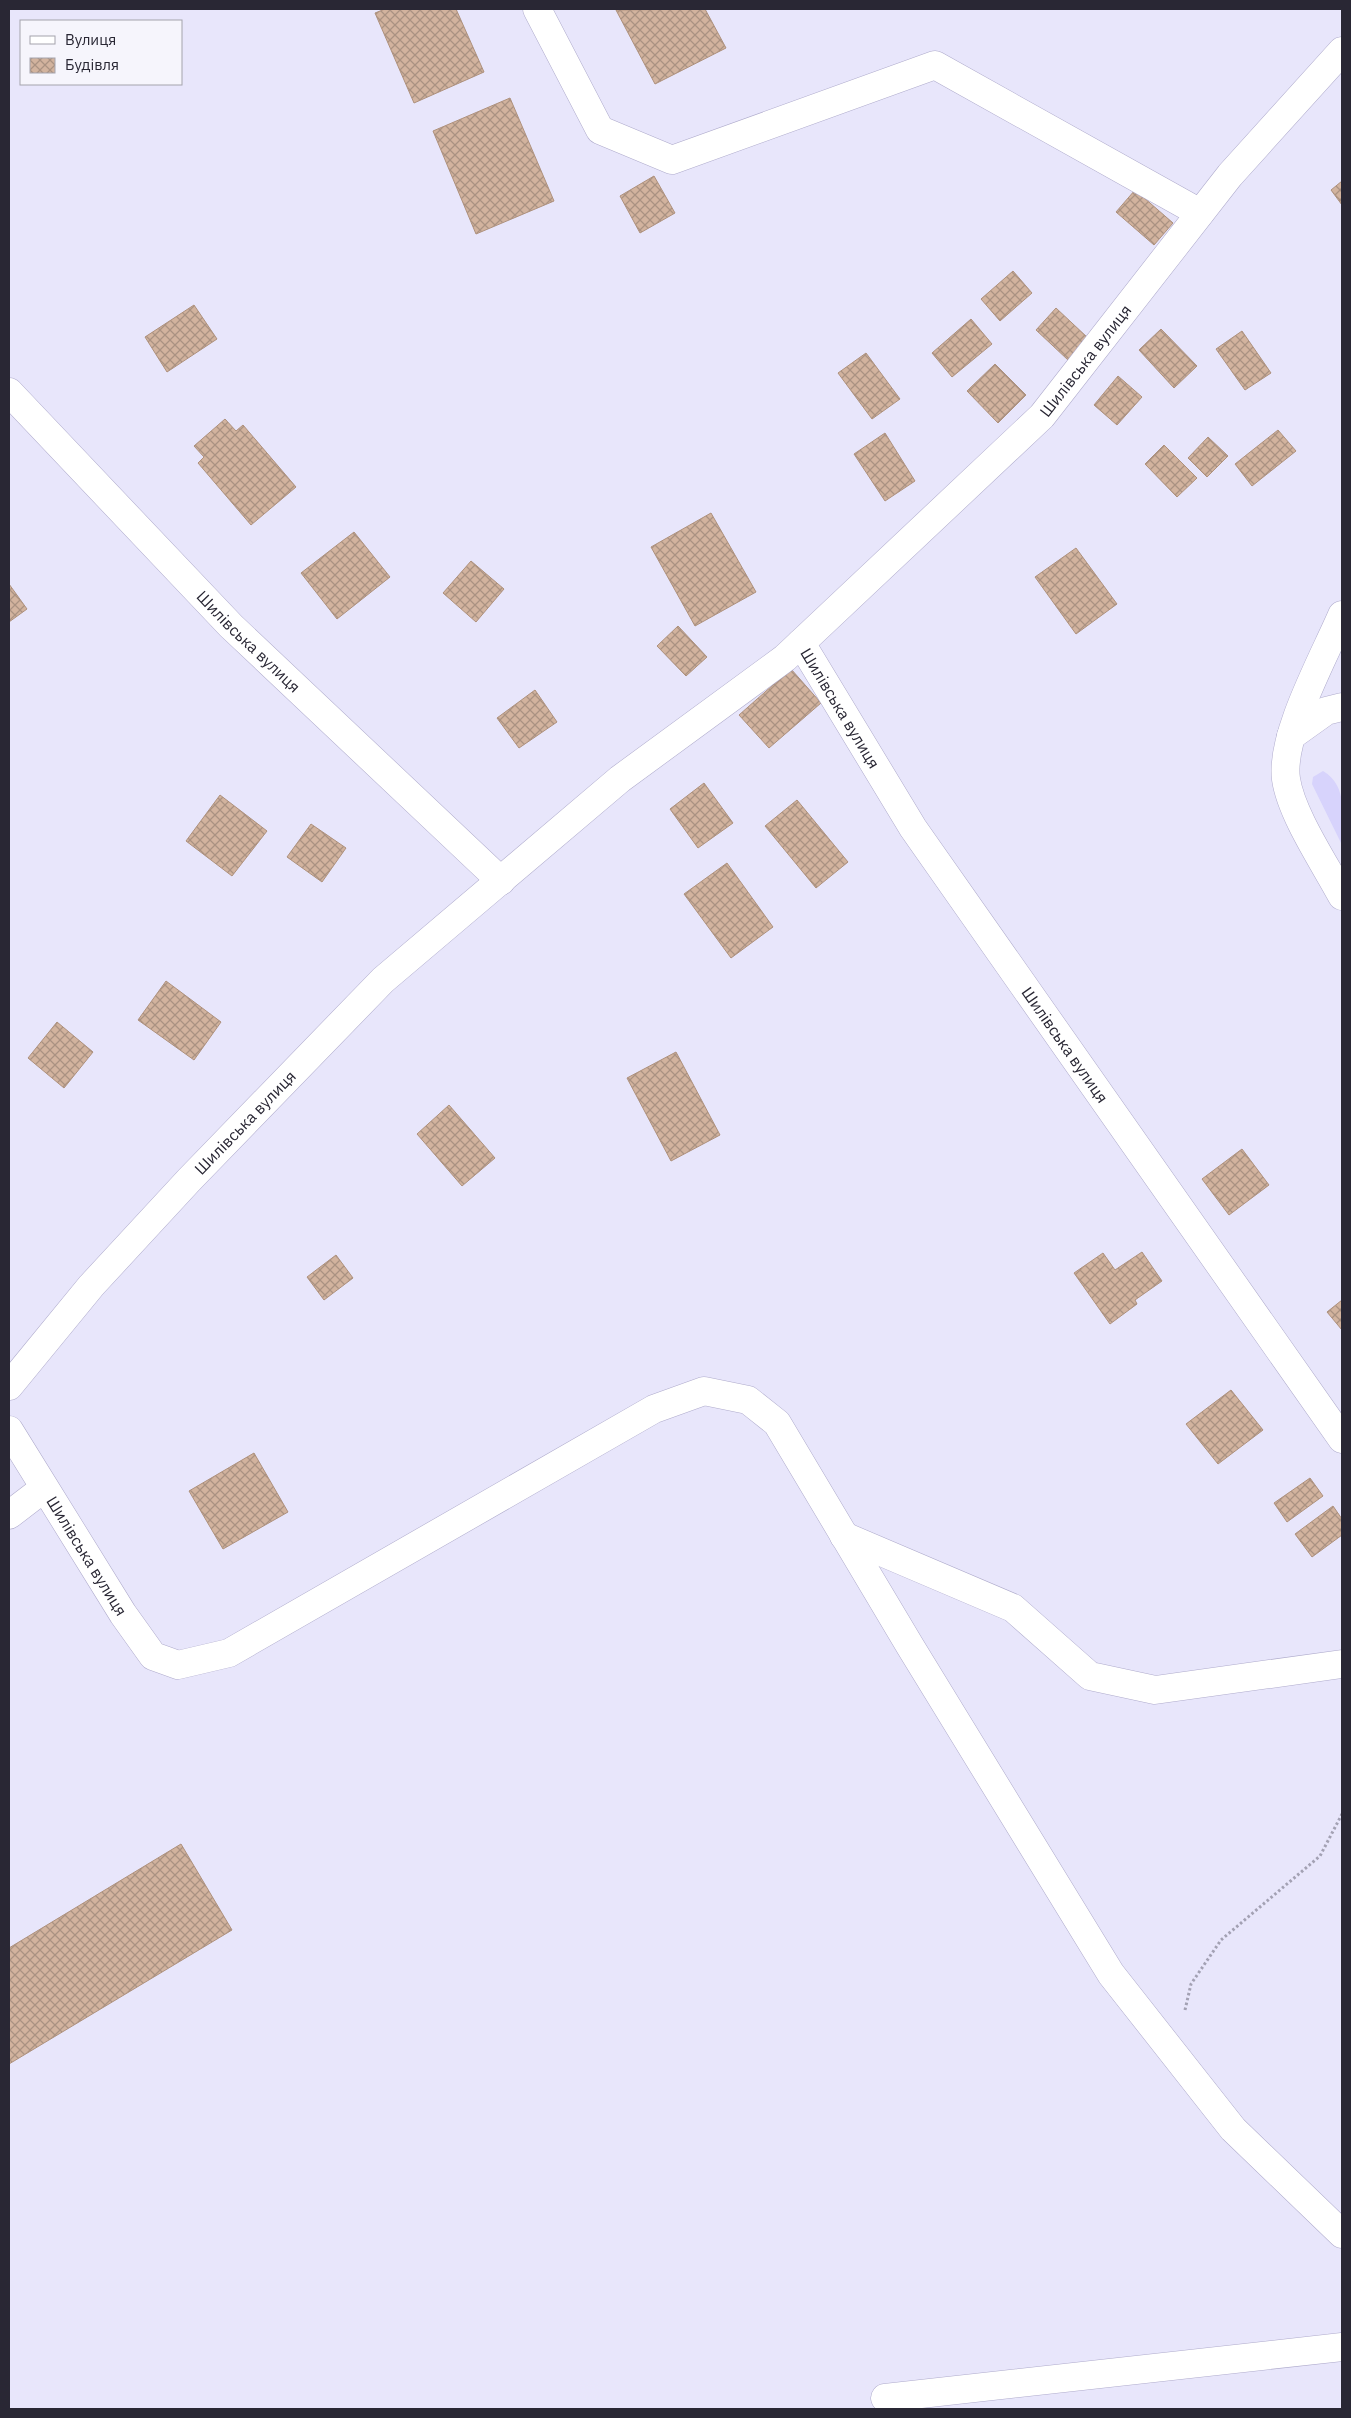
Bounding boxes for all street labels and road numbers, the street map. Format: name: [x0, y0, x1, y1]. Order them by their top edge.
street label: Шилівська вулиця: [1035, 300, 1135, 421]
street label: Шилівська вулиця: [193, 586, 305, 696]
street label: Шилівська вулиця: [796, 644, 884, 772]
street label: Шилівська вулиця: [1018, 983, 1113, 1107]
street label: Шилівська вулиця: [190, 1066, 300, 1179]
street label: Шилівська вулиця: [42, 1492, 132, 1619]

